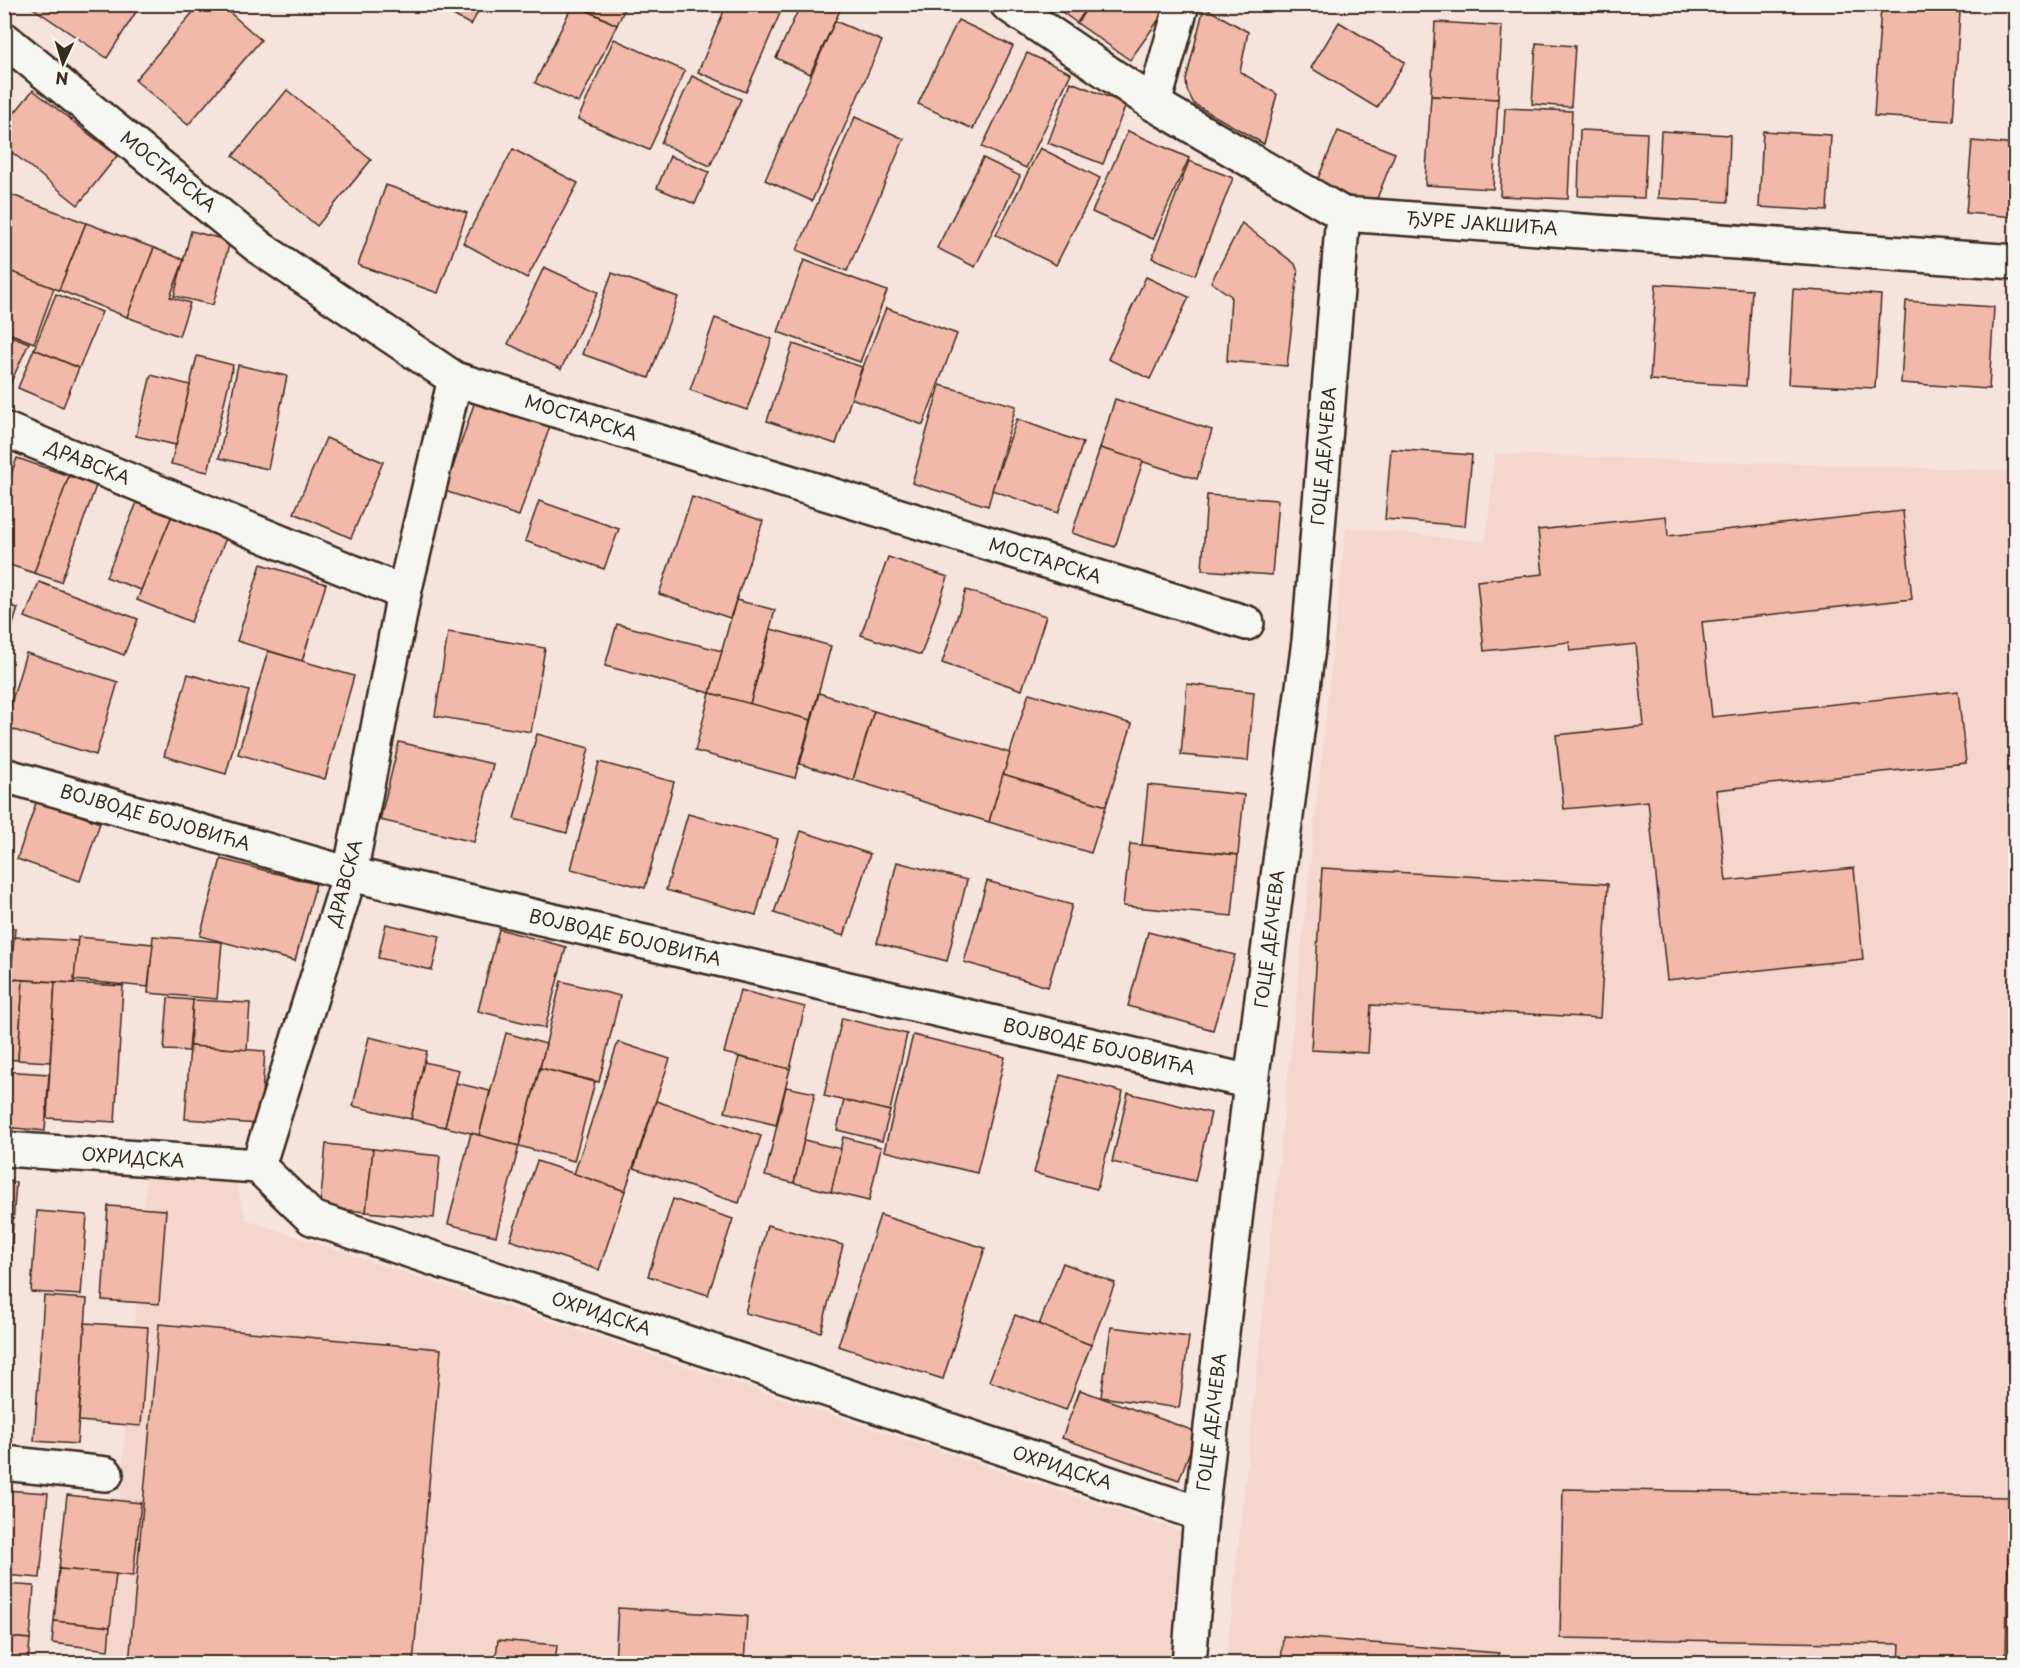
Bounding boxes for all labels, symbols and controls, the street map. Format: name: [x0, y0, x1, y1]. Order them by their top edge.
north arrow: [33, 33, 93, 93]
text: N: [55, 67, 69, 91]
street label: МОСТАРСКА: [115, 124, 223, 218]
street label: ЂУРЕ ЈАКШИЋА: [1406, 204, 1559, 241]
street label: ГОЦЕ ДЕЛЧЕВА: [1303, 385, 1342, 526]
street label: МОСТАРСКА: [522, 387, 641, 447]
street label: ДРАВСКА: [41, 432, 135, 491]
street label: МОСТАРСКА: [986, 530, 1105, 590]
street label: ВОЈВОДЕ БОЈОВИЋА: [57, 776, 254, 857]
street label: ДРАВСКА: [319, 836, 368, 930]
street label: ГОЦЕ ДЕЛЧЕВА: [1247, 868, 1290, 1009]
street label: ВОЈВОДЕ БОЈОВИЋА: [526, 901, 724, 972]
street label: ВОЈВОДЕ БОЈОВИЋА: [1000, 1010, 1198, 1081]
street label: ОХРИДСКА: [81, 1139, 186, 1174]
street label: ОХРИДСКА: [548, 1284, 655, 1341]
street label: ГОЦЕ ДЕЛЧЕВА: [1189, 1351, 1232, 1492]
street label: ОХРИДСКА: [1009, 1438, 1116, 1495]

